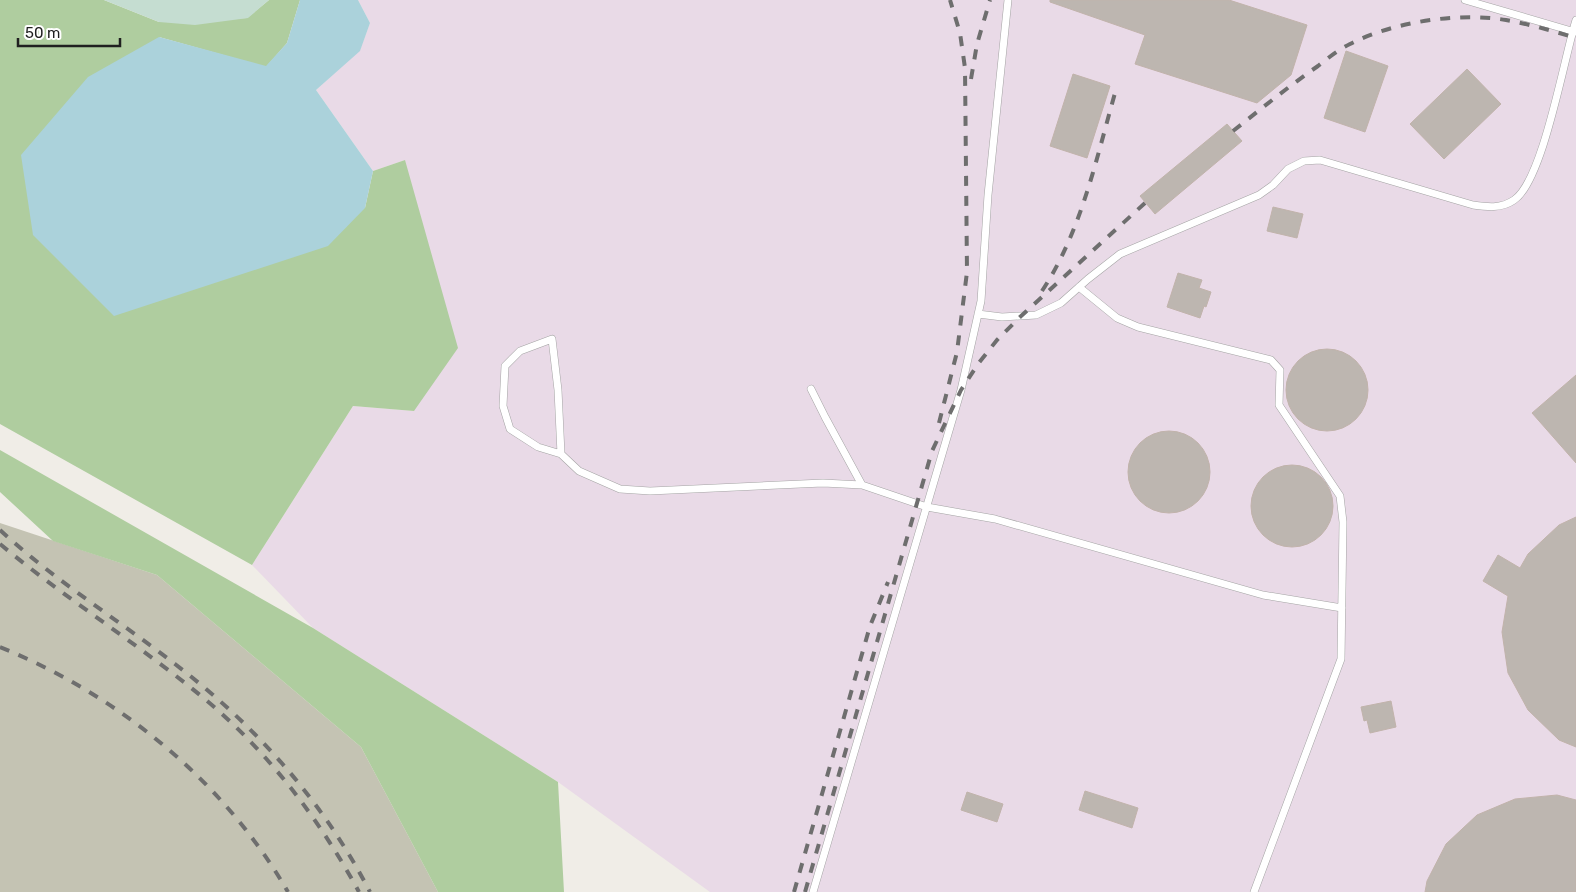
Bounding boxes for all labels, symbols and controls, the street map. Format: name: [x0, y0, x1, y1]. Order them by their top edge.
scale bar: [18, 15, 120, 47]
text: 50 m: [25, 24, 60, 42]

